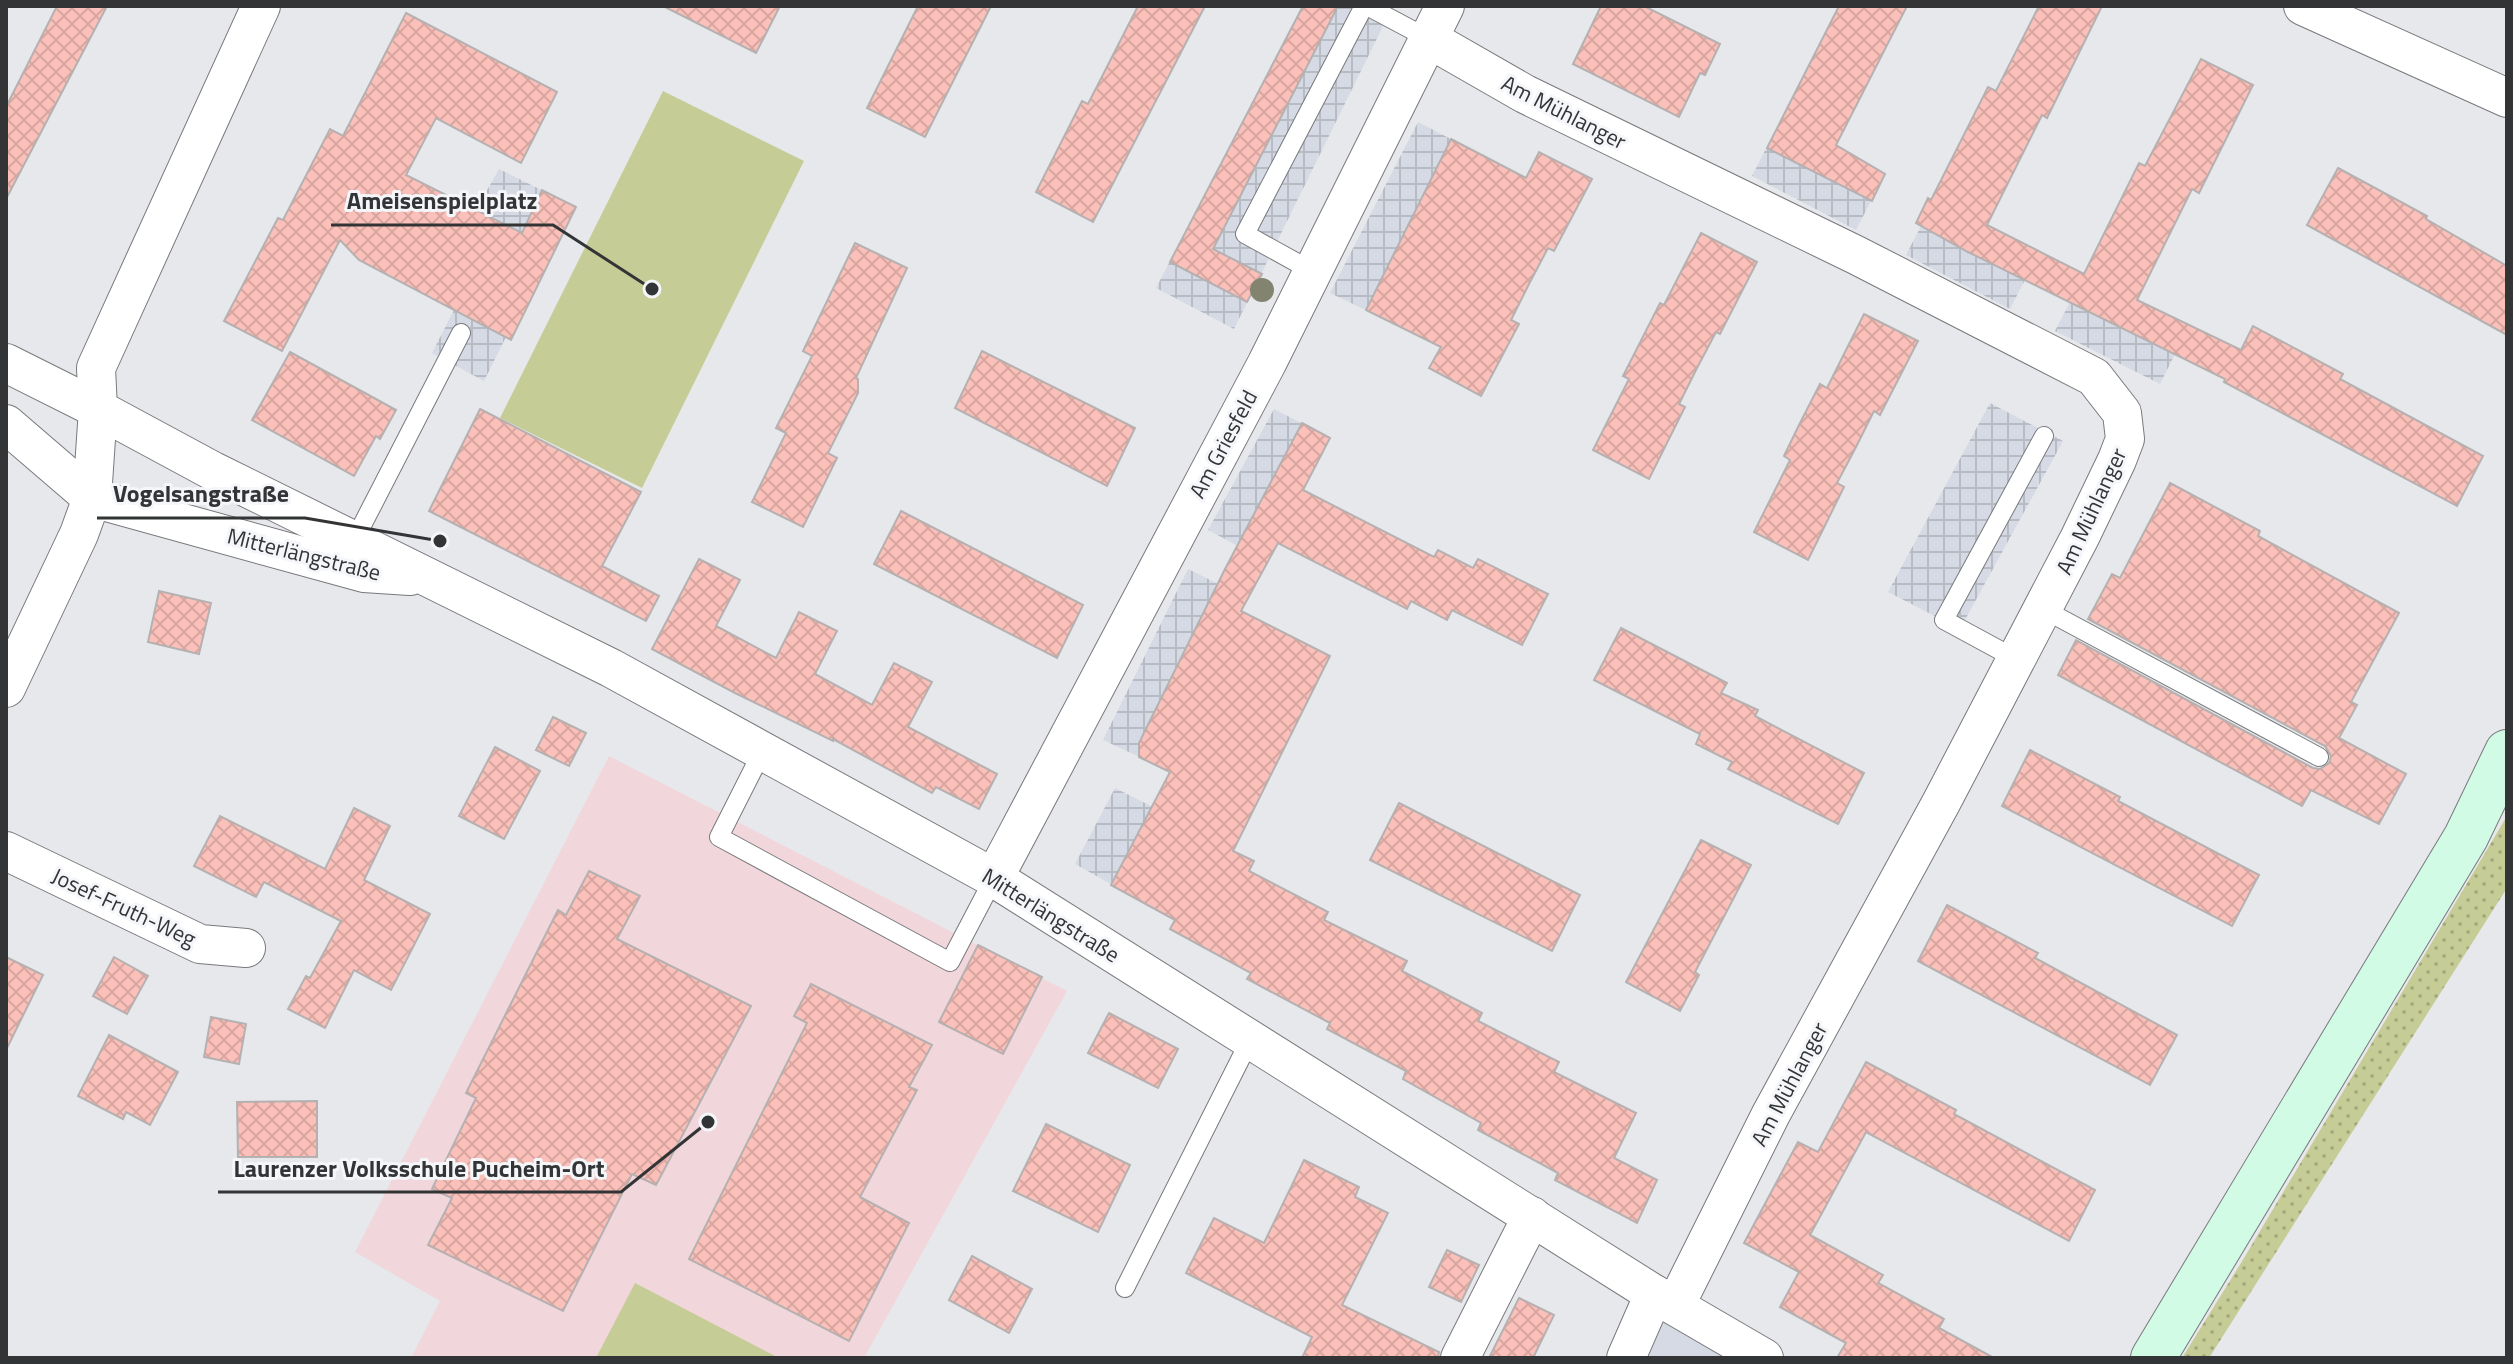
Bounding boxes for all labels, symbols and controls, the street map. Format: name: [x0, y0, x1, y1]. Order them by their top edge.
street label: Am Mühlanger: [1496, 66, 1633, 158]
callout: Ameisenspielplatz: [331, 177, 553, 225]
text: Ameisenspielplatz: [347, 182, 537, 218]
street label: Am Griesfeld: [1180, 384, 1266, 504]
street label: Am Mühlanger: [2047, 442, 2135, 580]
callout: Vogelsangstraße: [97, 470, 305, 518]
text: Vogelsangstraße: [113, 475, 289, 511]
street label: Mitterlängstraße: [224, 519, 384, 589]
street label: Josef-Fruth-Weg: [46, 859, 202, 955]
street label: Mitterlängstraße: [975, 859, 1127, 971]
street label: Am Mühlanger: [1742, 1016, 1836, 1152]
callout: Laurenzer Volksschule Pucheim-Ort: [218, 1144, 621, 1192]
text: Laurenzer Volksschule Pucheim-Ort: [234, 1150, 605, 1186]

